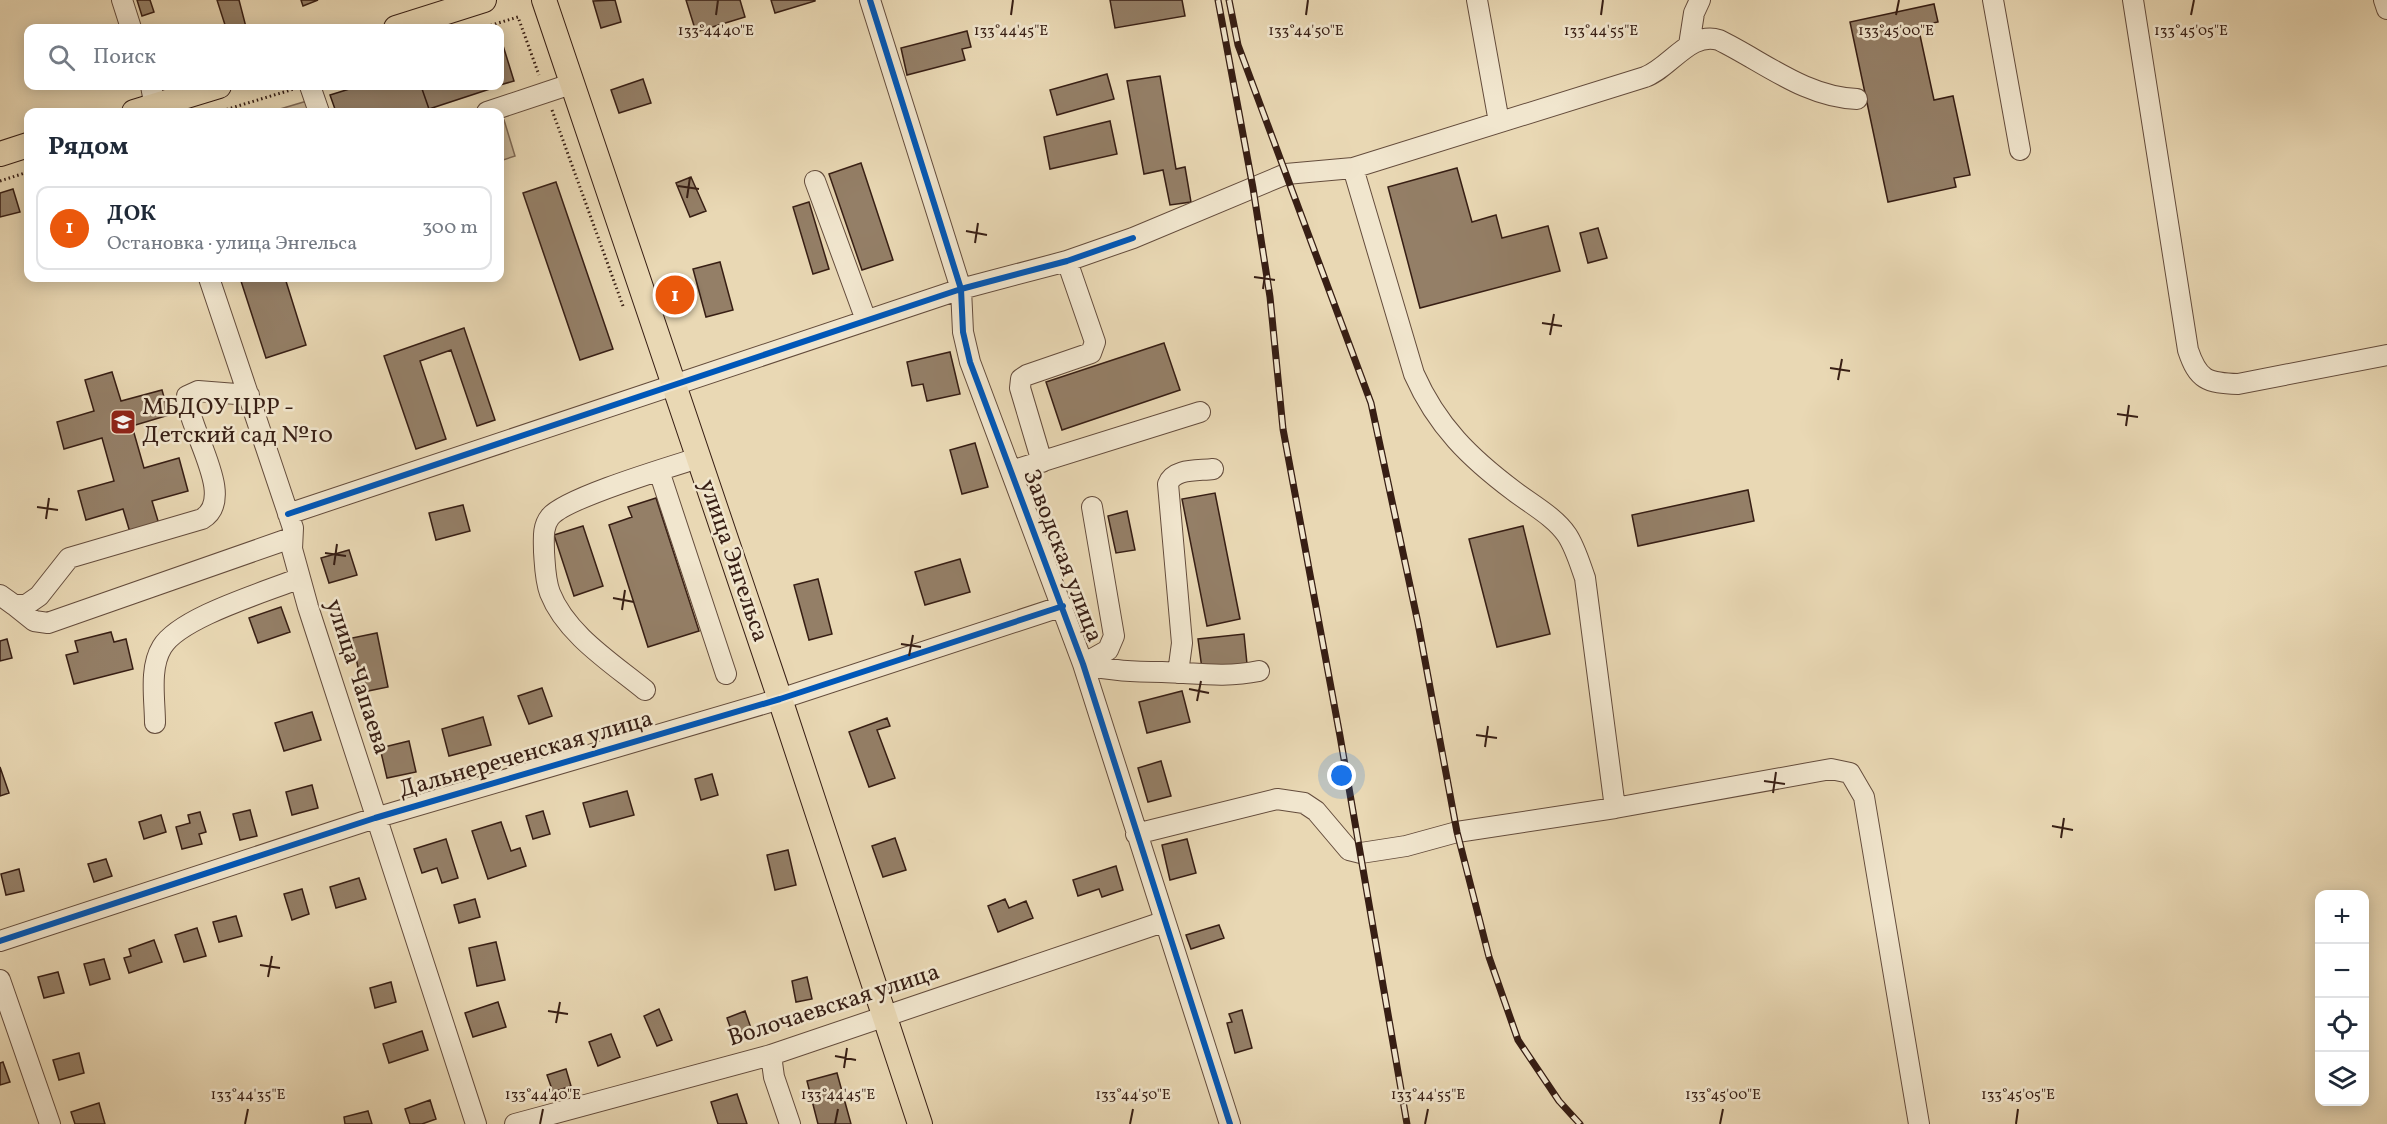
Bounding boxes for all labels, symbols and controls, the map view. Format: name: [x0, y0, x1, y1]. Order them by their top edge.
text: 133°44'40"E: [678, 21, 754, 42]
text: 133°44'45"E: [974, 21, 1048, 42]
text: 133°44'50"E: [1268, 21, 1344, 42]
text: 133°44'55"E: [1564, 21, 1638, 42]
text: 133°45'00"E: [1858, 21, 1934, 42]
text: 133°45'05"E: [2154, 21, 2228, 42]
search box: [24, 24, 504, 90]
icon: search: [45, 41, 78, 74]
text: Поиск: [93, 42, 156, 73]
text: Рядом: [48, 129, 128, 165]
text: ДОК: [107, 199, 156, 230]
text: 1: [65, 214, 74, 242]
text: 300 m: [422, 214, 478, 242]
text: Остановка · улица Энгельса: [107, 230, 357, 258]
pin: 1: [656, 272, 694, 318]
place label: МБДОУ ЦРР - Детский сад №10: [142, 391, 333, 453]
school or university icon: МБДОУ ЦРР - Детский сад №10: [108, 407, 138, 437]
street label: Заводская улица: [1013, 464, 1111, 648]
street label: улица Энгельса: [689, 475, 777, 647]
street label: улица Чапаева: [316, 595, 398, 759]
street label: Дальнереченская улица: [395, 702, 657, 808]
your location: [1327, 761, 1356, 790]
map controls: [2315, 890, 2369, 1106]
button: +: [2315, 890, 2369, 944]
button: −: [2315, 944, 2369, 998]
street label: Волочаевская улица: [724, 956, 944, 1056]
button: locate: [2315, 998, 2369, 1052]
button: layers: [2315, 1052, 2369, 1106]
text: 133°44'35"E: [210, 1085, 286, 1106]
text: 133°44'40"E: [505, 1085, 581, 1106]
text: 133°44'45"E: [801, 1085, 875, 1106]
text: 133°44'50"E: [1095, 1085, 1171, 1106]
text: 133°44'55"E: [1391, 1085, 1465, 1106]
text: 133°45'00"E: [1685, 1085, 1761, 1106]
text: 133°45'05"E: [1981, 1085, 2055, 1106]

